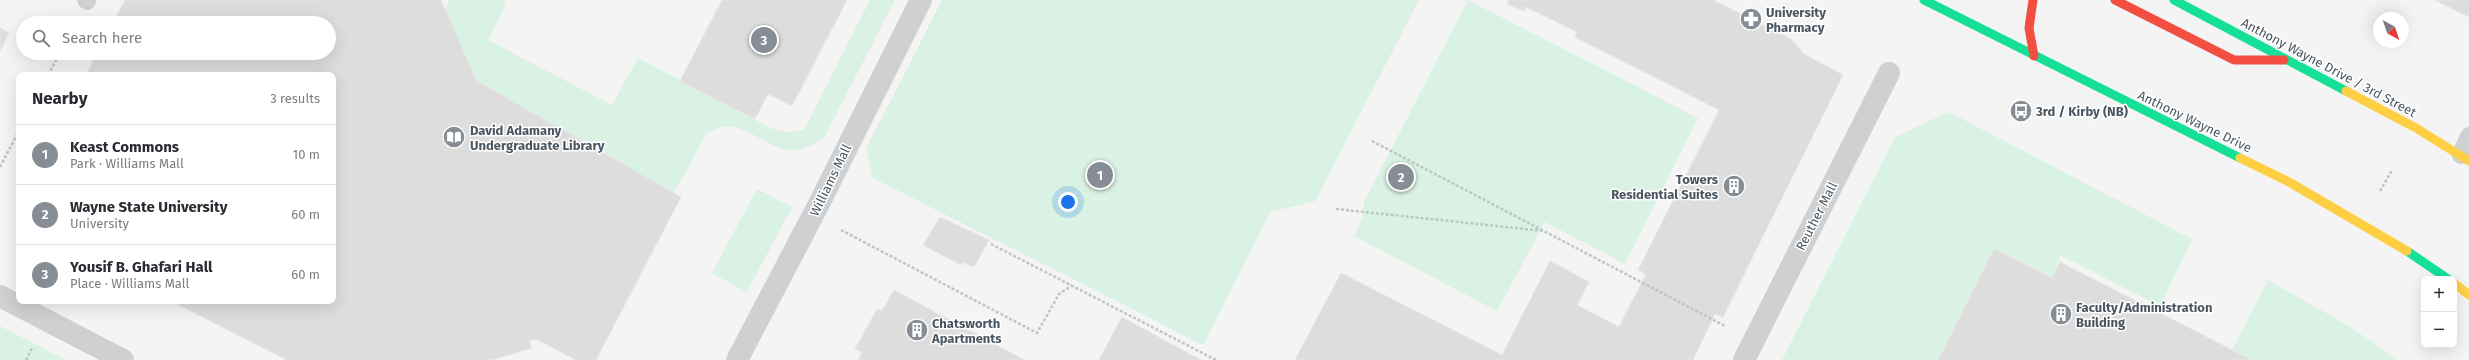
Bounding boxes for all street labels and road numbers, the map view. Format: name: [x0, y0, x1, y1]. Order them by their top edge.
street label: Anthony Wayne Drive / 3rd Street: [2239, 15, 2419, 120]
street label: Anthony Wayne Drive: [2136, 87, 2254, 155]
street label: Williams Mall: [807, 142, 854, 219]
street label: Reuther Mall: [1793, 179, 1840, 253]

